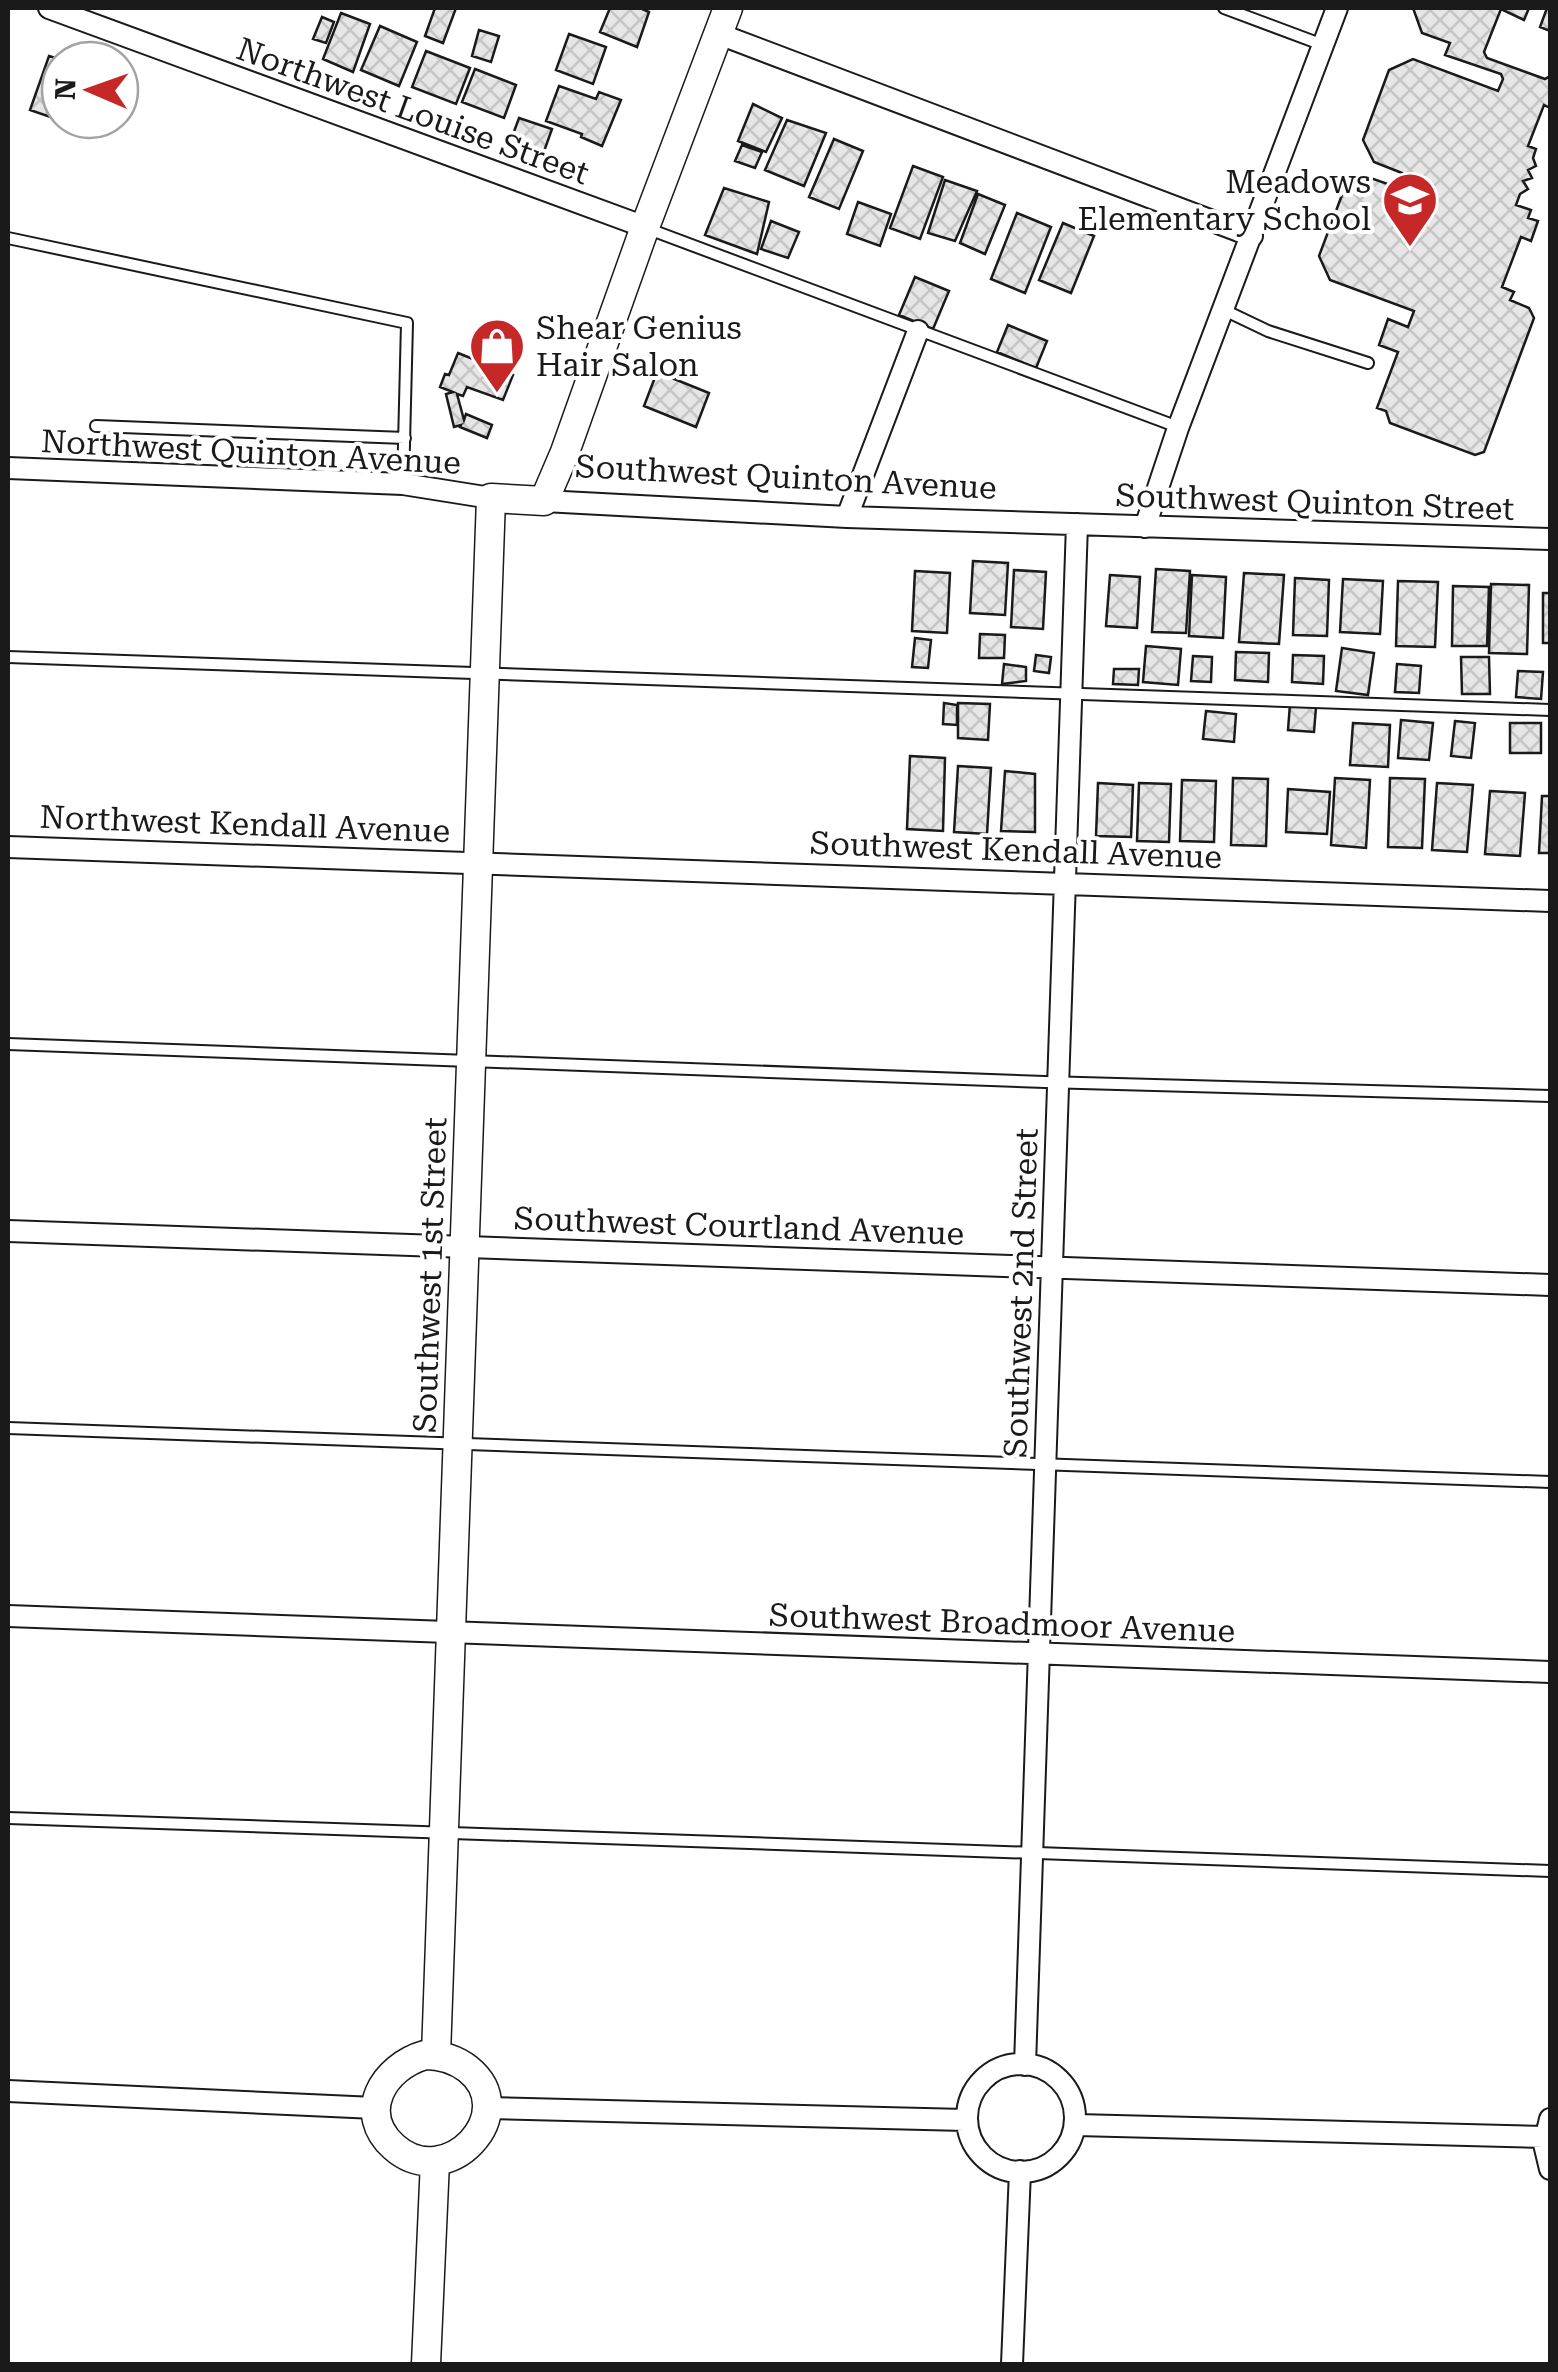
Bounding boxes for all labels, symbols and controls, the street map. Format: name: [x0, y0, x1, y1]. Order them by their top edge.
street label: Northwest Louise Street: [232, 30, 594, 192]
north arrow: [40, 40, 140, 140]
text: N: [49, 78, 82, 100]
place label: Meadows Elementary School: [1078, 163, 1371, 238]
school or university icon: Meadows Elementary School: [1380, 170, 1440, 249]
place label: Shear Genius Hair Salon: [536, 309, 742, 384]
shop icon: Shear Genius Hair Salon: [467, 316, 527, 395]
street label: Northwest Quinton Avenue: [40, 422, 462, 482]
street label: Southwest Quinton Avenue: [574, 447, 998, 507]
street label: Southwest Quinton Street: [1115, 476, 1515, 528]
street label: Northwest Kendall Avenue: [39, 798, 451, 850]
street label: Southwest Kendall Avenue: [809, 824, 1223, 876]
street label: Southwest 1st Street: [405, 1116, 455, 1434]
street label: Southwest 2nd Street: [996, 1127, 1046, 1459]
street label: Southwest Courtland Avenue: [513, 1199, 965, 1253]
street label: Southwest Broadmoor Avenue: [768, 1596, 1236, 1650]

